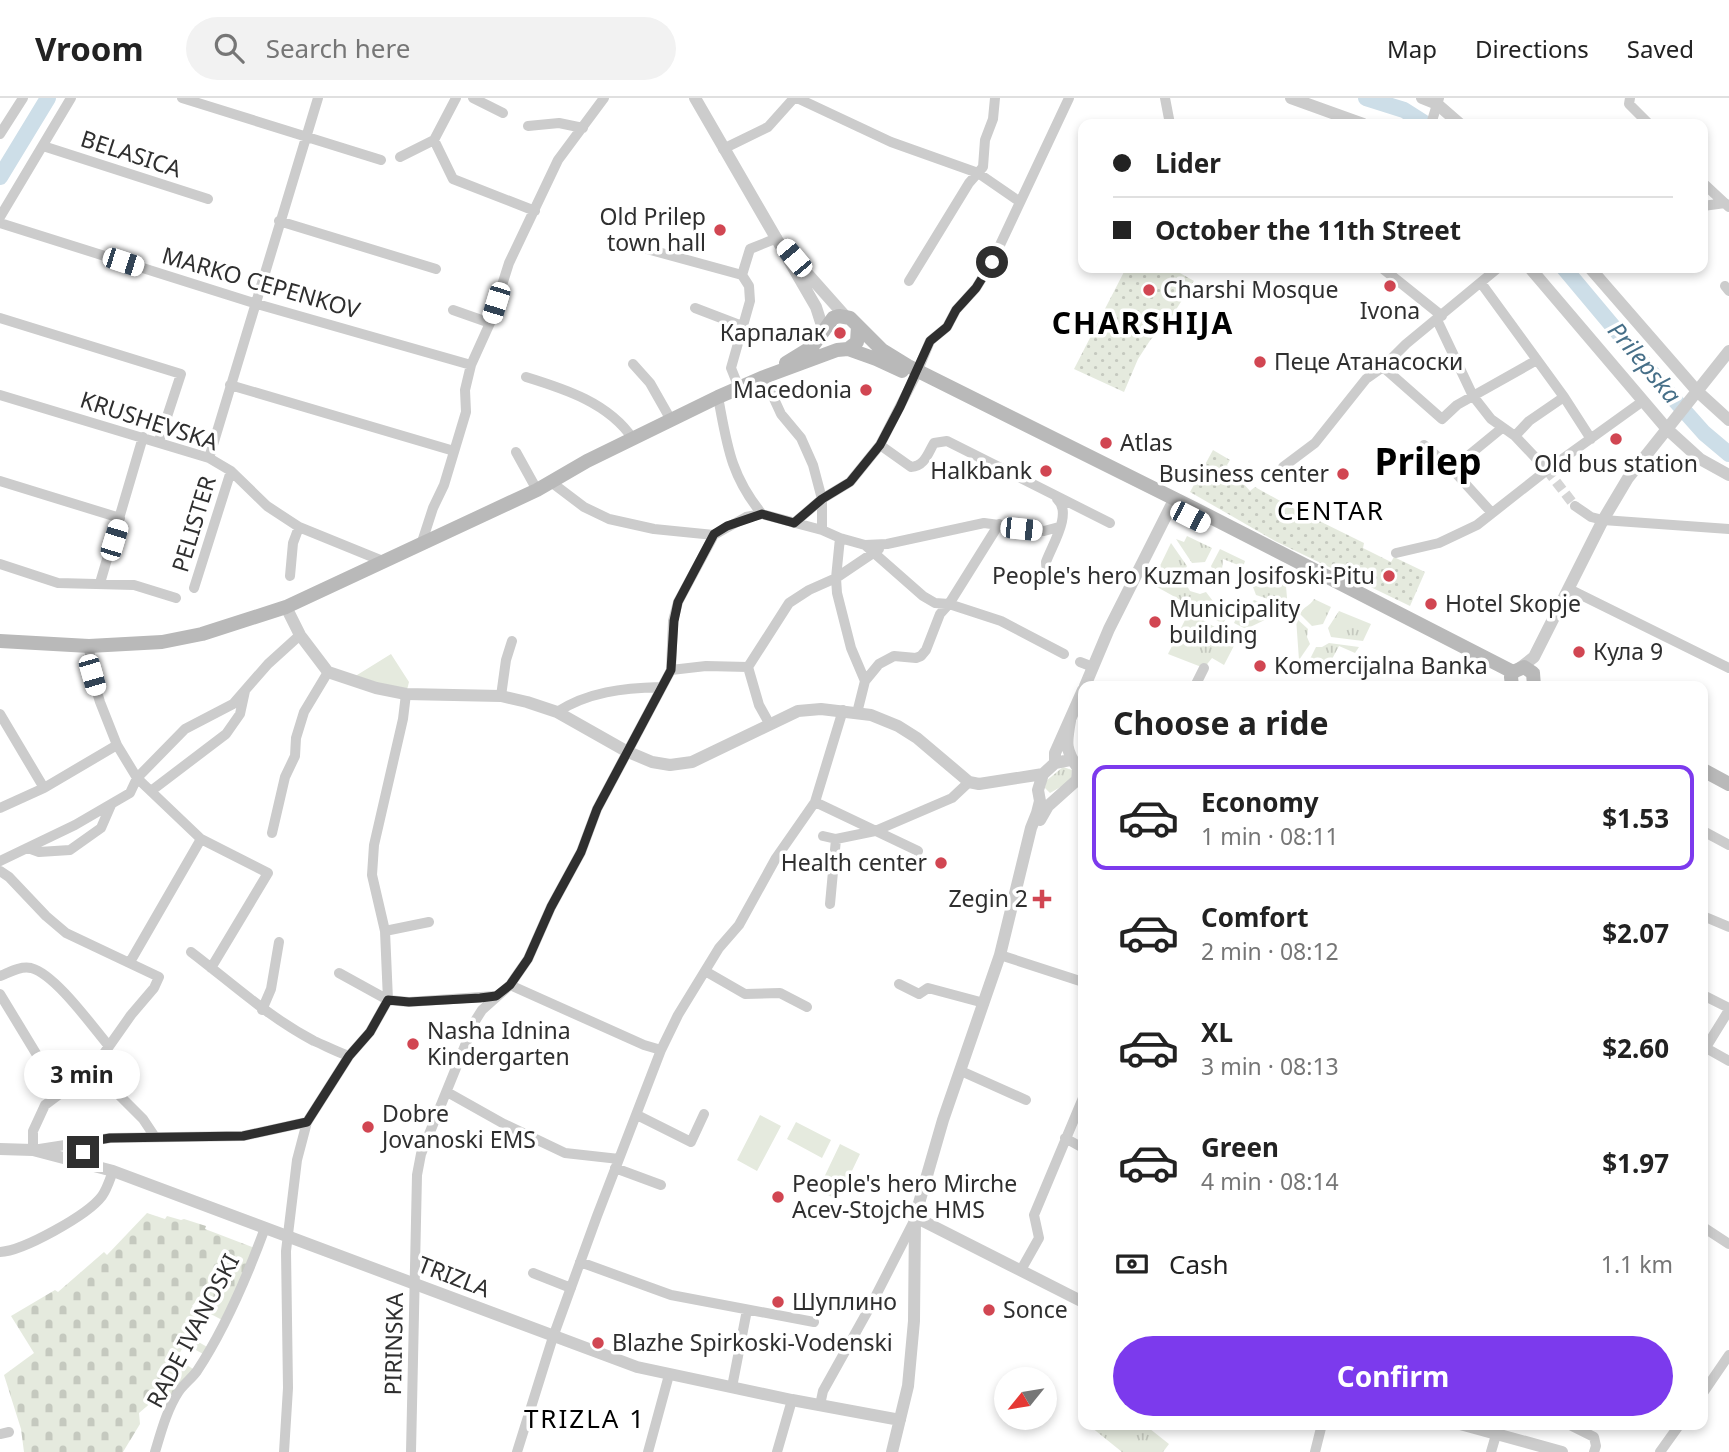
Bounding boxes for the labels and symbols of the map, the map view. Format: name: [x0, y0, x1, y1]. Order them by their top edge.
street label: BELASICA: [77, 122, 186, 184]
place label: Old Prilep town hall: [600, 200, 706, 258]
marker: Old Prilep town hall: [712, 222, 728, 238]
car: [773, 235, 816, 281]
street label: MARKO CEPENKOV: [159, 238, 364, 326]
car: [100, 246, 147, 278]
route start: [976, 246, 1008, 278]
place label: Charshi Mosque: [1163, 273, 1338, 305]
marker: Ivona: [1382, 278, 1398, 294]
car: [480, 280, 513, 326]
marker: Charshi Mosque: [1141, 282, 1157, 298]
place label: Ivona: [1360, 294, 1420, 326]
district label: CHARSHIJA: [1052, 302, 1234, 343]
water label: Prilepska: [1601, 314, 1689, 410]
place label: Карпалак: [720, 316, 827, 348]
marker: Карпалак: [832, 325, 848, 341]
place label: Пеце Атанасоски: [1274, 345, 1463, 377]
marker: Пеце Атанасоски: [1252, 354, 1268, 370]
place label: Macedonia: [733, 373, 852, 405]
marker: Macedonia: [858, 382, 874, 398]
street label: KRUSHEVSKA: [76, 383, 223, 457]
place label: Atlas: [1120, 426, 1173, 458]
marker: Old bus station: [1608, 431, 1624, 447]
marker: Atlas: [1098, 435, 1114, 451]
district label: Prilep: [1374, 435, 1482, 486]
place label: Old bus station: [1534, 447, 1698, 479]
place label: Halkbank: [930, 454, 1033, 486]
place label: Business center: [1159, 457, 1329, 489]
marker: Halkbank: [1038, 463, 1054, 479]
marker: Business center: [1335, 466, 1351, 482]
street label: PELISTER: [163, 472, 223, 576]
district label: CENTAR: [1277, 492, 1385, 528]
car: [1167, 498, 1214, 536]
car: [1000, 516, 1043, 542]
car: [98, 517, 131, 563]
place label: People's hero Kuzman Josifoski-Pitu: [992, 559, 1375, 591]
marker: People's hero Kuzman Josifoski-Pitu: [1381, 568, 1397, 584]
place label: Hotel Skopje: [1445, 587, 1581, 619]
place label: Municipality building: [1169, 592, 1300, 650]
marker: Hotel Skopje: [1423, 596, 1439, 612]
marker: Municipality building: [1147, 614, 1163, 630]
place label: Кула 9: [1593, 635, 1663, 667]
marker: Кула 9: [1571, 644, 1587, 660]
place label: Komercijalna Banka: [1274, 649, 1488, 681]
car: [77, 652, 108, 698]
marker: Komercijalna Banka: [1252, 658, 1268, 674]
place label: Health center: [781, 846, 927, 878]
marker: Health center: [933, 855, 949, 871]
place label: Zegin 2: [948, 882, 1028, 914]
marker: Zegin 2: [1034, 891, 1050, 907]
place label: Nasha Idnina Kindergarten: [427, 1014, 571, 1072]
marker: Nasha Idnina Kindergarten: [405, 1036, 421, 1052]
callout: 3 min: [25, 1051, 141, 1100]
place label: Dobre Jovanoski EMS: [380, 1097, 536, 1155]
marker: Dobre Jovanoski EMS: [360, 1119, 376, 1135]
route end: [67, 1136, 99, 1168]
place label: People's hero Mirche Acev-Stojche HMS: [792, 1167, 1017, 1225]
marker: People's hero Mirche Acev-Stojche HMS: [770, 1189, 786, 1205]
street label: RADE IVANOSKI: [138, 1248, 246, 1413]
street label: TRIZLA: [414, 1248, 495, 1305]
place label: Шуплино: [792, 1285, 897, 1317]
street label: PIRINSKA: [376, 1292, 410, 1396]
place label: Sonce: [1003, 1293, 1068, 1325]
marker: Шуплино: [770, 1294, 786, 1310]
marker: Sonce: [981, 1302, 997, 1318]
place label: Blazhe Spirkoski-Vodenski: [612, 1326, 893, 1358]
marker: Blazhe Spirkoski-Vodenski: [590, 1335, 606, 1351]
north arrow: [994, 1367, 1057, 1430]
district label: TRIZLA 1: [524, 1400, 646, 1436]

